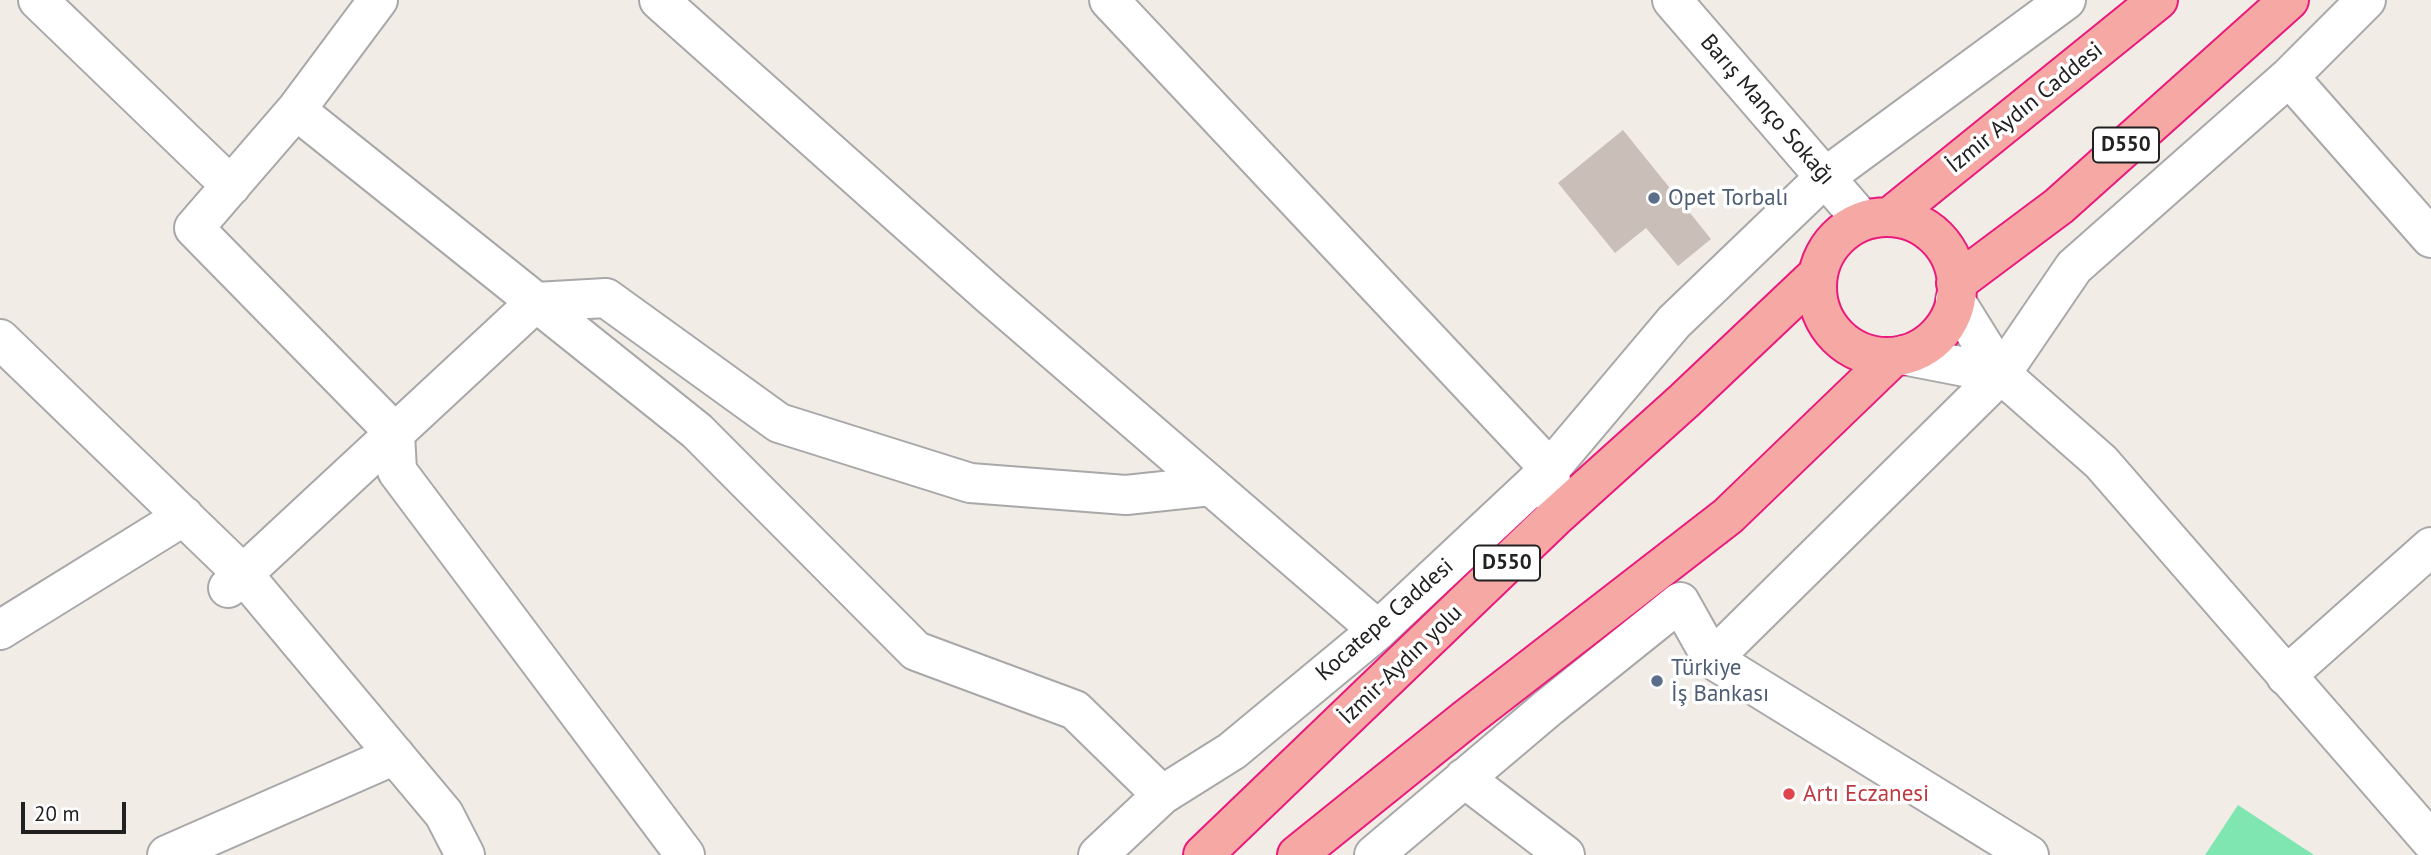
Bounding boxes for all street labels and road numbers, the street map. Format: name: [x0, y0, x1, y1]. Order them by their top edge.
street label: Barış Manço Sokağı: [1694, 29, 1840, 191]
street label: İzmir Aydın Caddesi: [1941, 37, 2109, 179]
road number: D550: [2093, 128, 2159, 162]
road number: D550: [1474, 546, 1540, 580]
street label: Kocatepe Caddesi: [1311, 553, 1459, 687]
street label: İzmir-Aydın yolu: [1334, 599, 1468, 731]

